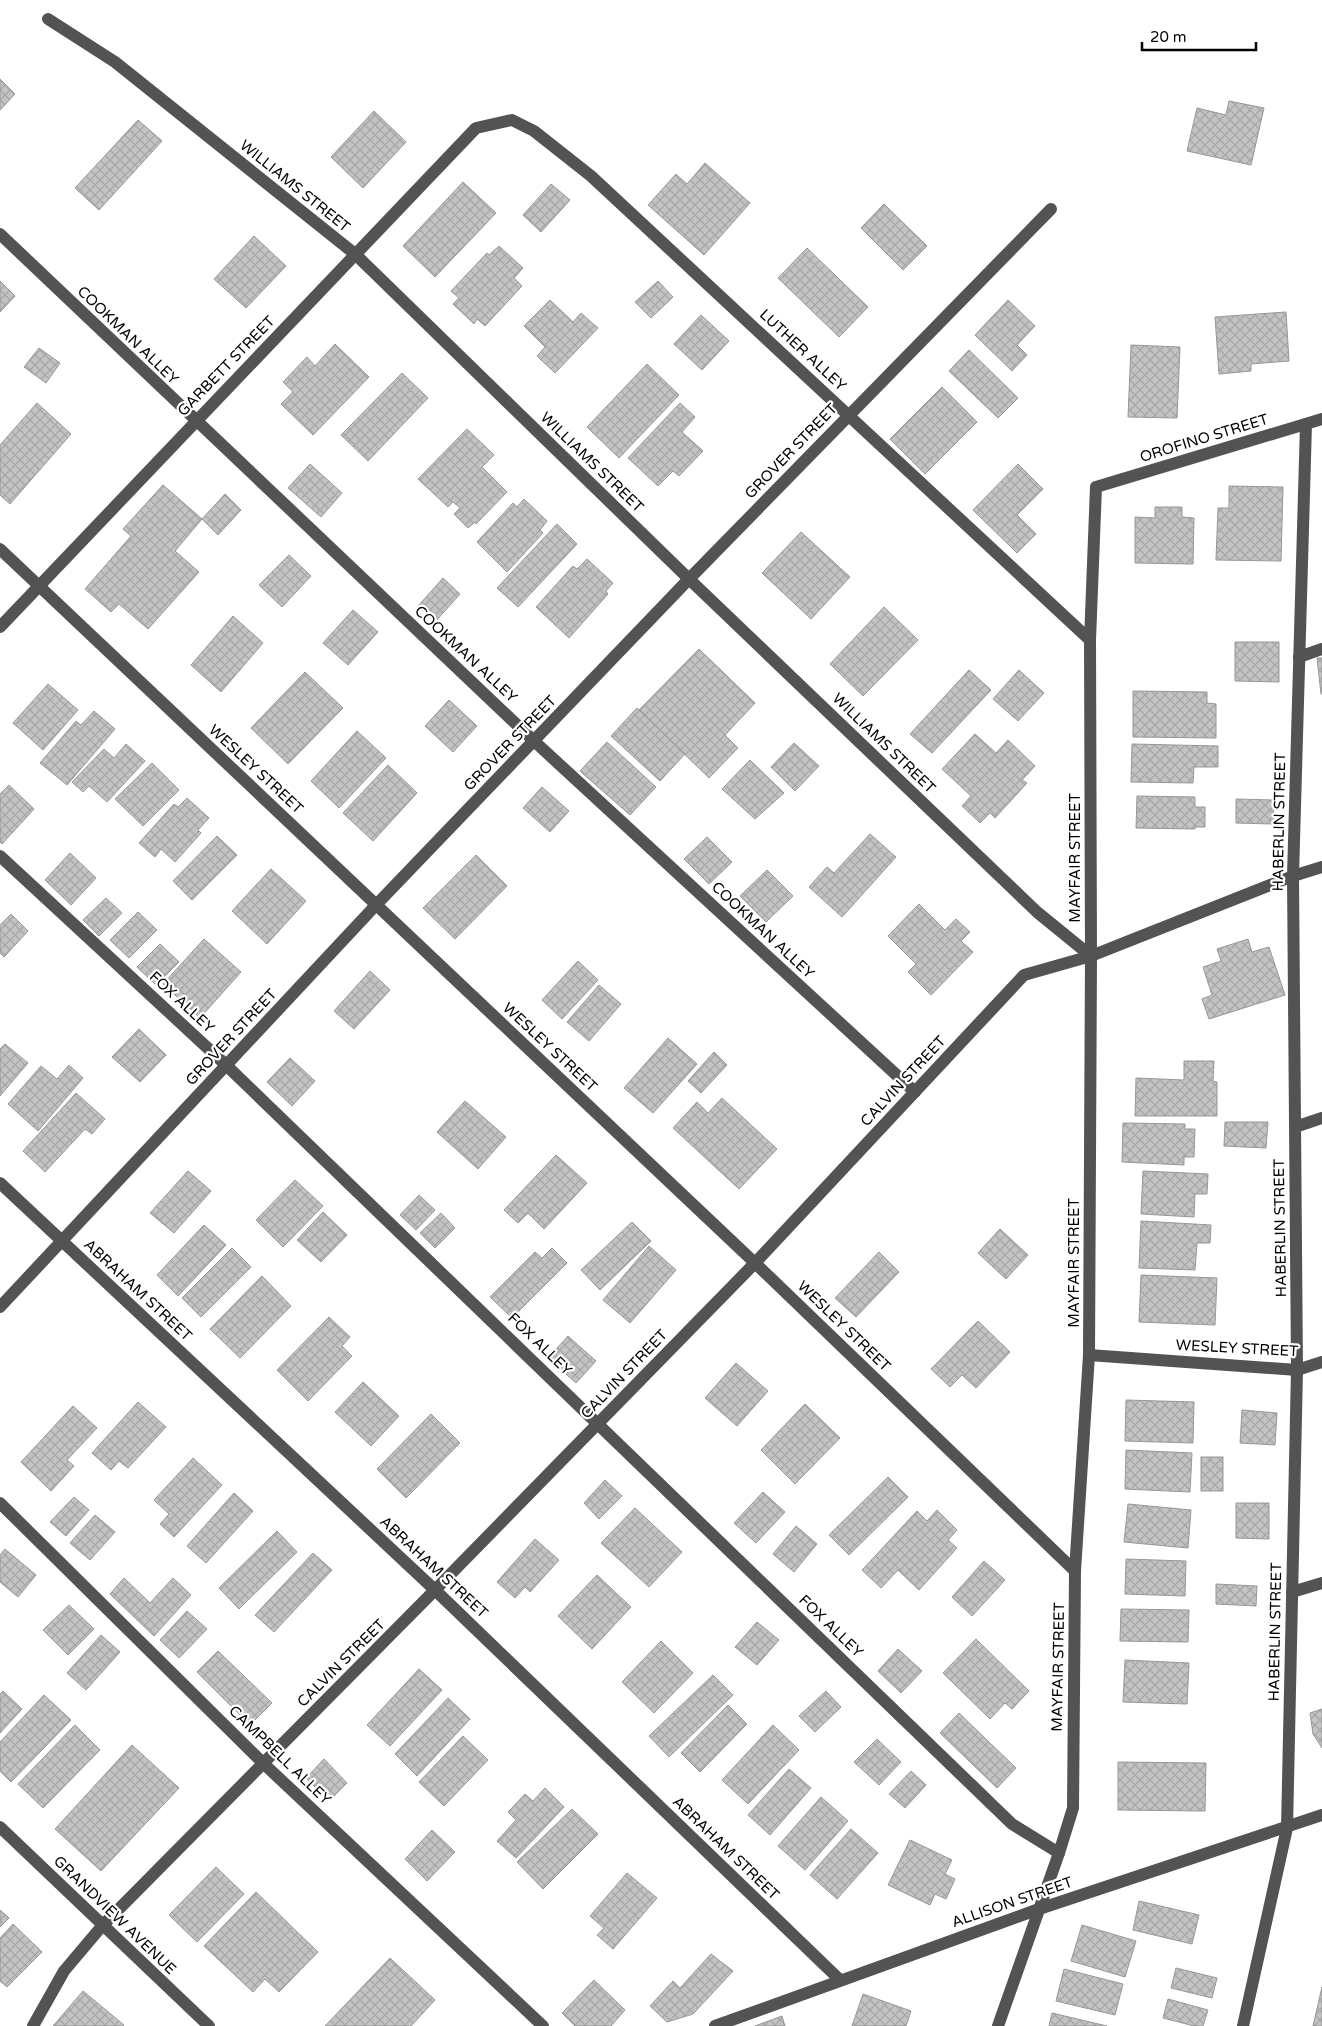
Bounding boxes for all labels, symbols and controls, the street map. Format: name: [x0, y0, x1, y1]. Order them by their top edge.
scale bar: [1142, 20, 1256, 52]
text: 20 m: [1150, 28, 1187, 46]
street label: WILLIAMS STREET: [236, 136, 354, 236]
street label: COOKMAN ALLEY: [74, 282, 183, 388]
street label: LUTHER ALLEY: [756, 305, 850, 395]
street label: GARBETT STREET: [174, 312, 278, 420]
street label: GROVER STREET: [741, 400, 841, 502]
street label: WILLIAMS STREET: [537, 408, 647, 516]
street label: OROFINO STREET: [1138, 410, 1270, 466]
street label: COOKMAN ALLEY: [411, 602, 521, 706]
street label: WILLIAMS STREET: [829, 689, 939, 797]
street label: GROVER STREET: [460, 692, 560, 794]
street label: WESLEY STREET: [205, 721, 307, 817]
street label: HABERLIN STREET: [1269, 752, 1289, 892]
street label: MAYFAIR STREET: [1066, 793, 1084, 923]
street label: COOKMAN ALLEY: [708, 878, 818, 982]
street label: FOX ALLEY: [146, 967, 218, 1037]
street label: GROVER STREET: [182, 985, 280, 1089]
street label: WESLEY STREET: [499, 999, 601, 1095]
street label: CALVIN STREET: [857, 1032, 949, 1130]
street label: HABERLIN STREET: [1270, 1158, 1290, 1298]
street label: MAYFAIR STREET: [1065, 1198, 1083, 1328]
street label: ABRAHAM STREET: [80, 1235, 196, 1345]
street label: WESLEY STREET: [794, 1277, 894, 1375]
street label: FOX ALLEY: [504, 1309, 576, 1379]
street label: CALVIN STREET: [577, 1326, 671, 1422]
street label: WESLEY STREET: [1175, 1336, 1299, 1360]
street label: ABRAHAM STREET: [376, 1512, 492, 1622]
street label: HABERLIN STREET: [1265, 1562, 1285, 1702]
street label: FOX ALLEY: [795, 1591, 867, 1661]
street label: MAYFAIR STREET: [1048, 1602, 1068, 1732]
street label: CALVIN STREET: [293, 1615, 389, 1711]
street label: CAMPBELL ALLEY: [225, 1702, 335, 1809]
street label: ABRAHAM STREET: [669, 1793, 783, 1903]
street label: GRANDVIEW AVENUE: [50, 1852, 180, 1978]
street label: ALLISON STREET: [949, 1873, 1075, 1931]

